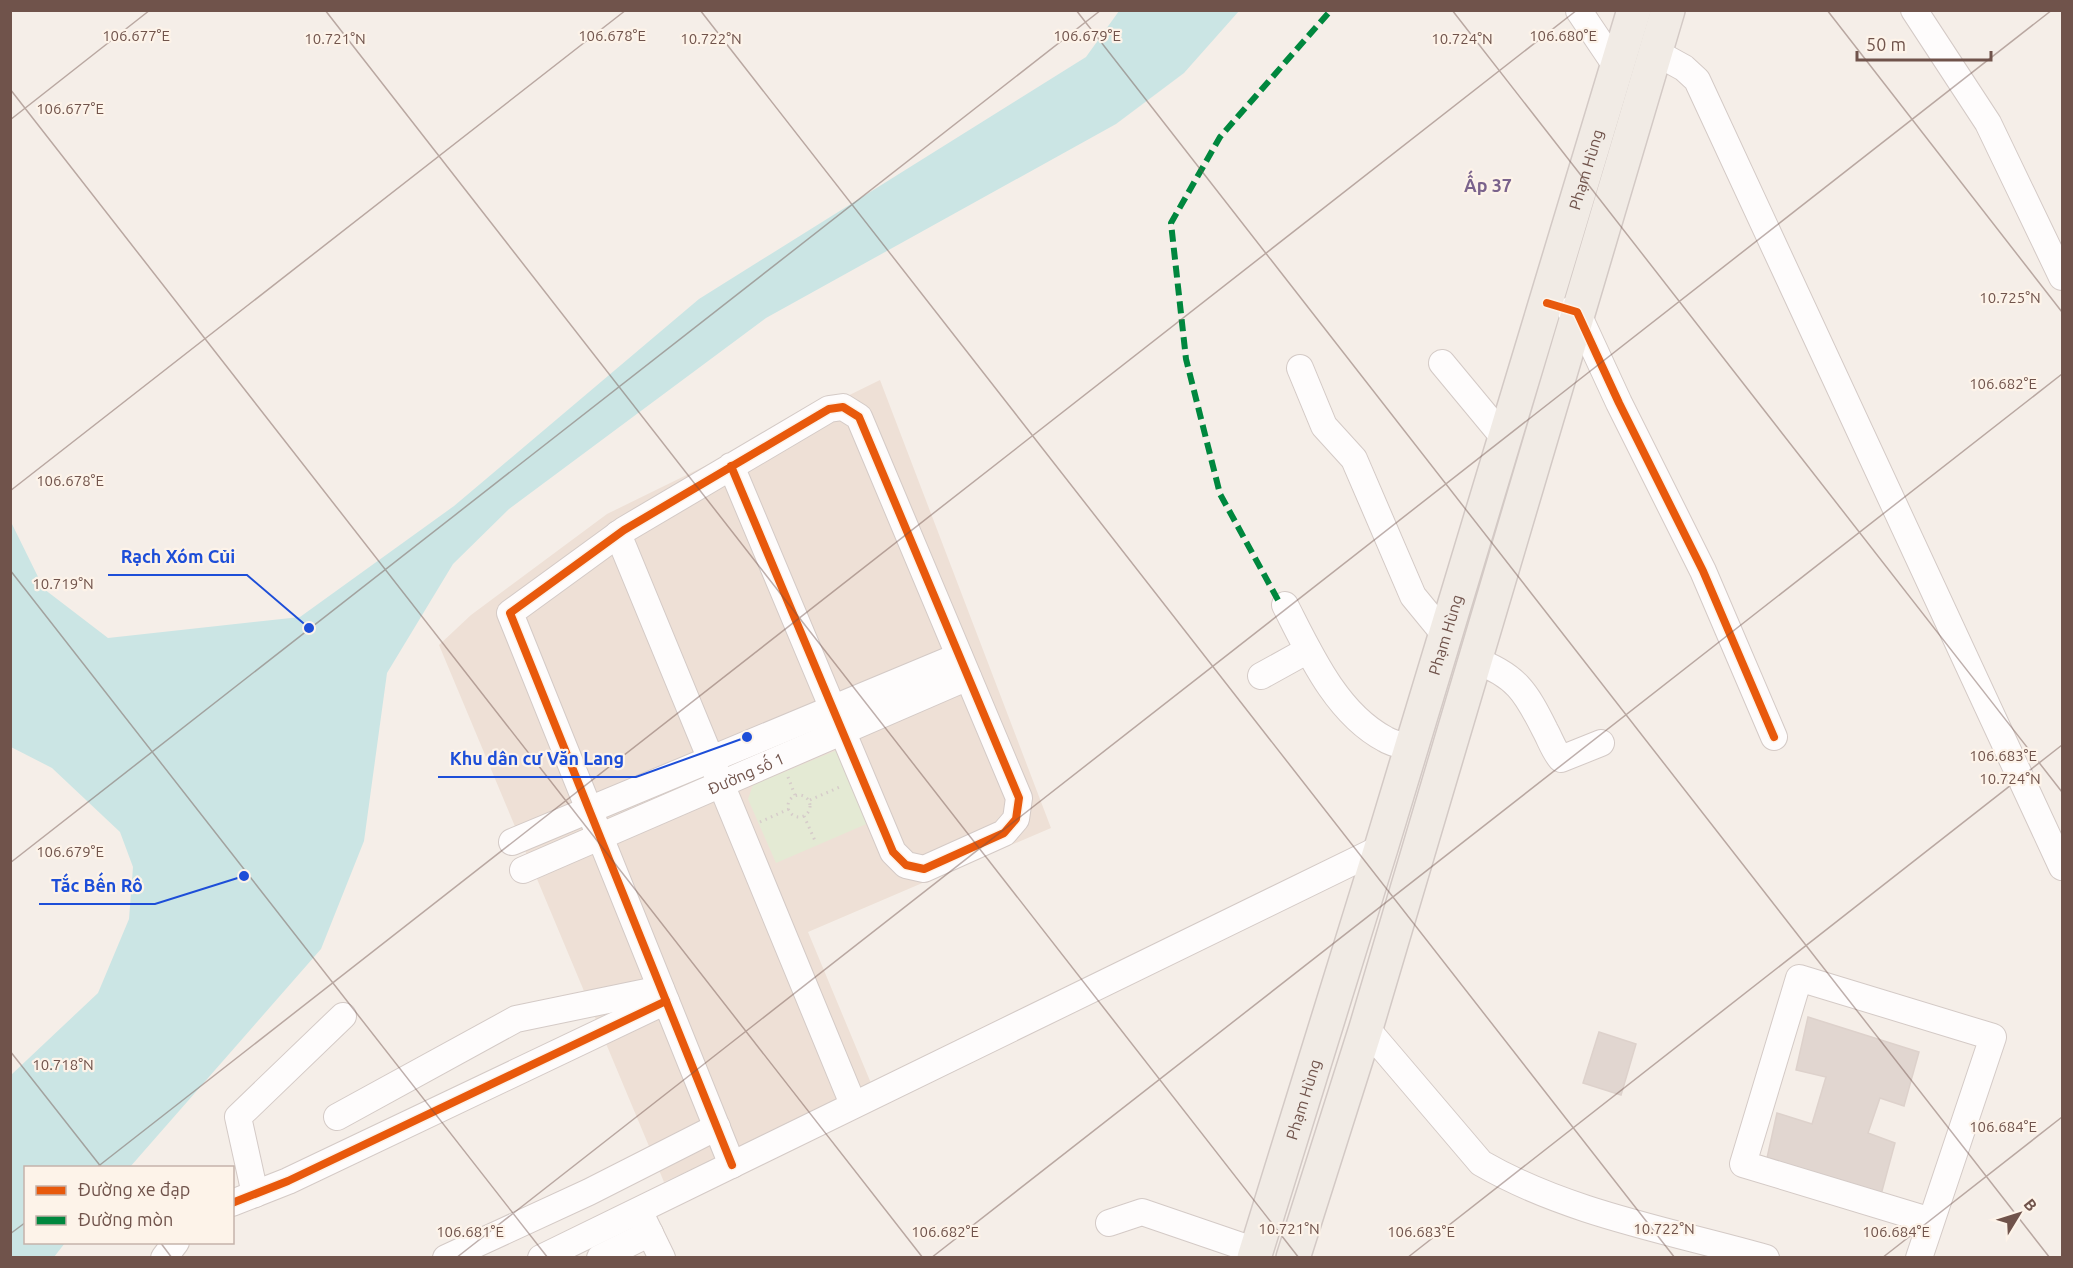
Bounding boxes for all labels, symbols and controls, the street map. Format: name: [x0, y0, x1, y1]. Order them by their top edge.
scale bar: [1857, 24, 1990, 62]
text: 106.677°E: [102, 27, 170, 44]
text: 106.678°E: [578, 27, 646, 44]
text: 106.679°E: [1053, 27, 1121, 44]
text: 106.680°E: [1529, 27, 1597, 44]
text: 10.721°N: [304, 30, 366, 47]
text: 10.722°N: [680, 30, 742, 47]
text: 10.724°N: [1431, 30, 1493, 47]
text: 50 m: [1866, 34, 1906, 54]
text: 106.677°E: [36, 100, 104, 117]
street label: Phạm Hùng: [1565, 127, 1606, 212]
district label: Ấp 37: [1464, 170, 1512, 195]
text: 10.725°N: [1979, 289, 2041, 306]
text: 106.682°E: [1969, 375, 2037, 392]
text: 106.678°E: [36, 472, 104, 489]
callout: Rạch Xóm Củi: [108, 539, 247, 575]
text: Rạch Xóm Củi: [121, 546, 235, 566]
text: 10.719°N: [32, 575, 94, 592]
street label: Phạm Hùng: [1425, 592, 1466, 677]
callout: Khu dân cư Văn Lang: [438, 741, 636, 777]
text: 106.683°E: [1969, 747, 2037, 764]
text: Khu dân cư Văn Lang: [450, 748, 624, 768]
street label: Đường số 1: [705, 749, 787, 798]
text: 10.724°N: [1979, 770, 2041, 787]
text: 106.679°E: [36, 843, 104, 860]
callout: Tắc Bến Rô: [39, 868, 155, 904]
text: Tắc Bến Rô: [51, 872, 143, 895]
text: 10.718°N: [32, 1056, 94, 1073]
street label: Phạm Hùng: [1282, 1057, 1324, 1142]
text: 106.684°E: [1969, 1118, 2037, 1135]
legend: [24, 1166, 234, 1244]
text: Đường xe đạp: [78, 1179, 190, 1199]
north arrow: [1989, 1184, 2049, 1244]
text: B: [2020, 1195, 2041, 1214]
text: Đường mòn: [78, 1209, 173, 1229]
text: 10.721°N: [1258, 1220, 1320, 1237]
text: 10.722°N: [1633, 1220, 1695, 1237]
text: 106.681°E: [436, 1223, 504, 1240]
text: 106.682°E: [911, 1223, 979, 1240]
text: 106.683°E: [1387, 1223, 1455, 1240]
text: 106.684°E: [1862, 1223, 1930, 1240]

